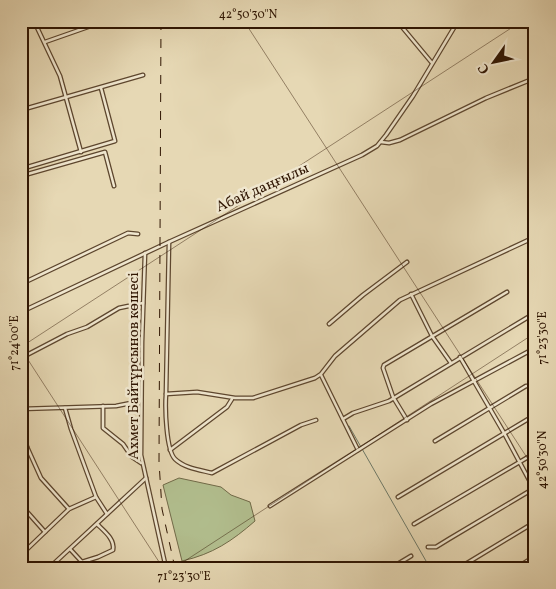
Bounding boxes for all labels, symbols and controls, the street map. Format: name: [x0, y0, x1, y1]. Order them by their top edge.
text: 42°50'30"N: [219, 7, 277, 23]
north arrow: [468, 38, 518, 88]
text: С: [474, 59, 495, 77]
street label: Абай даңғылы: [213, 158, 313, 218]
street label: Ахмет Байтұрсынов көшесі: [124, 272, 145, 460]
text: 71°23'30"E: [535, 311, 551, 365]
text: 71°24'00"E: [7, 315, 23, 371]
text: 42°50'30"N: [535, 431, 551, 489]
text: 71°23'30"E: [157, 569, 211, 585]

